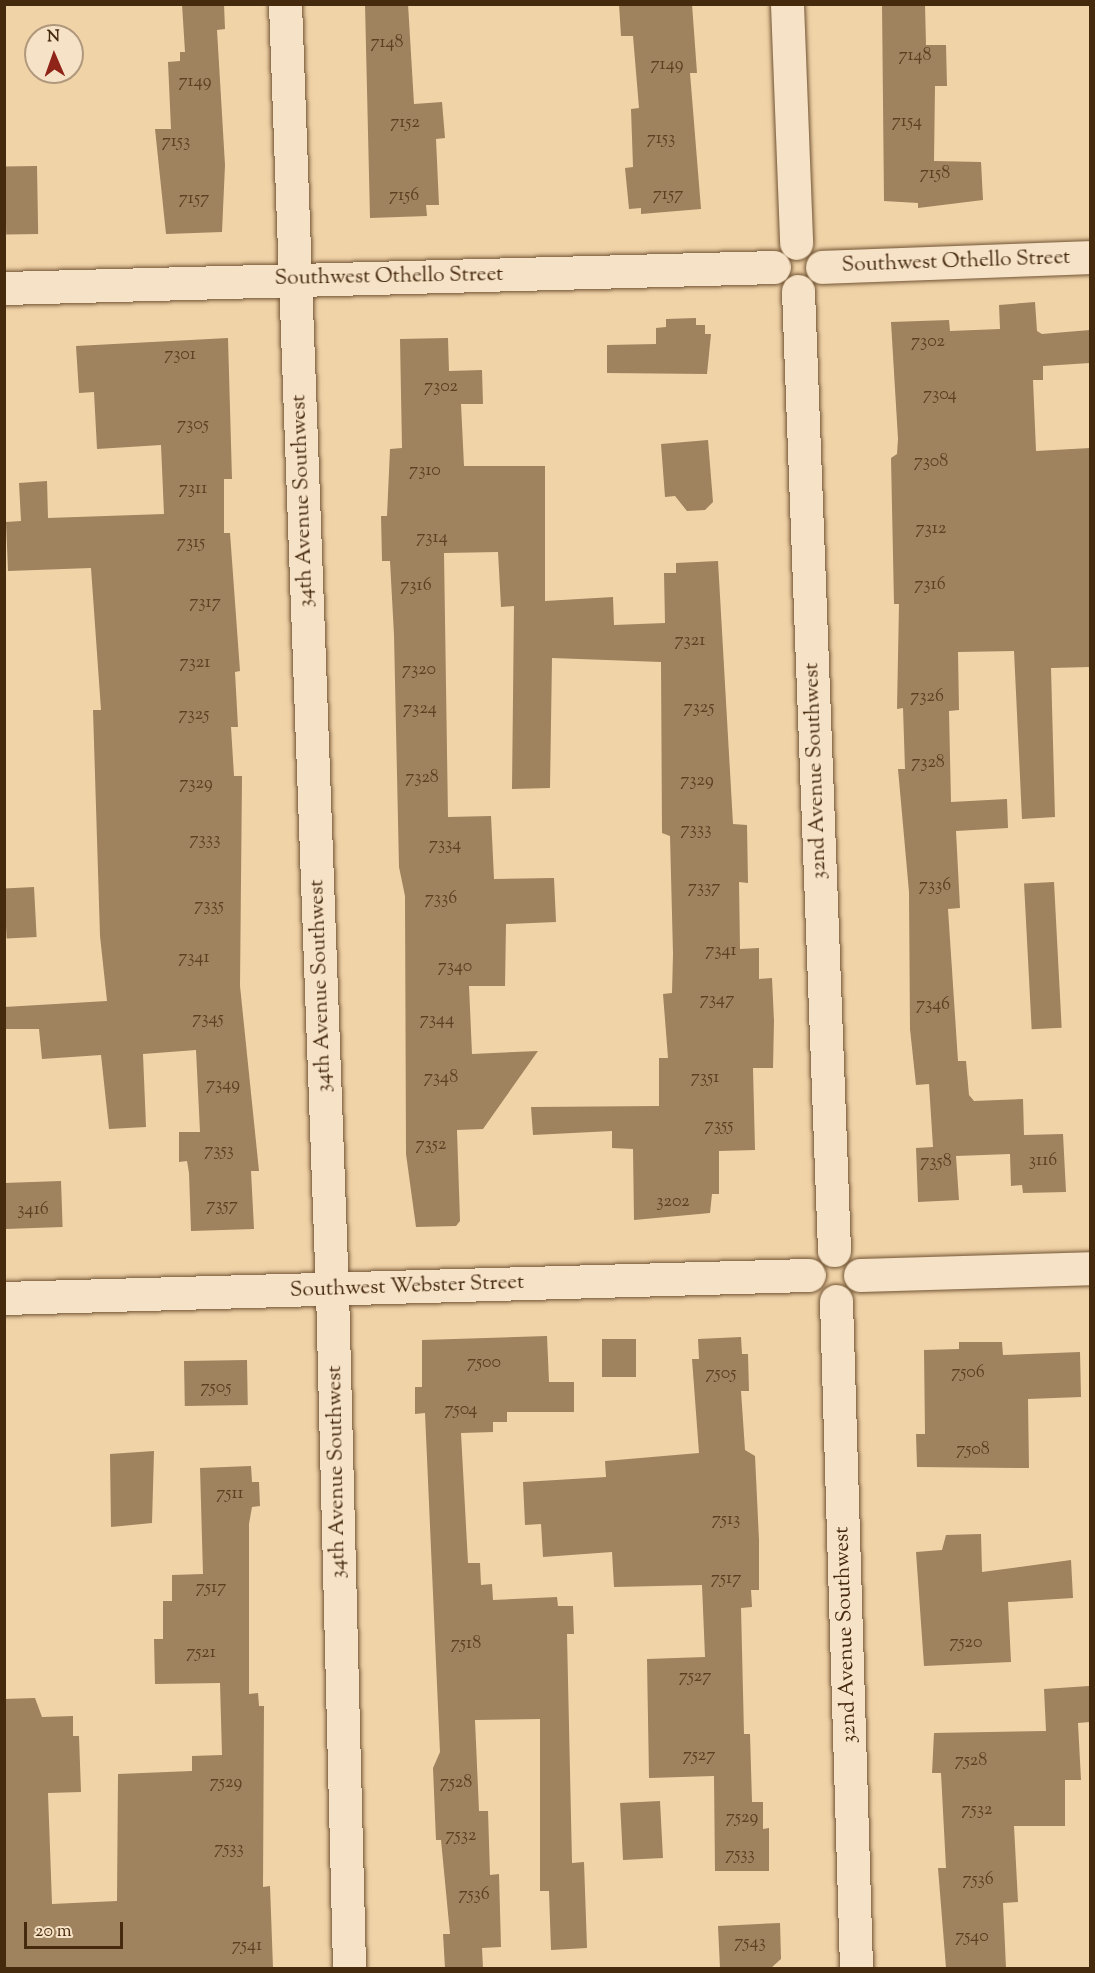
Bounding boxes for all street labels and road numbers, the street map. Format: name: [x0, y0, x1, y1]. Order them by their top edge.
street label: Southwest Othello Street: [841, 245, 1071, 279]
street label: Southwest Othello Street: [274, 262, 504, 292]
street label: 34th Avenue Southwest: [287, 394, 319, 608]
street label: 32nd Avenue Southwest: [800, 662, 832, 880]
street label: 34th Avenue Southwest: [305, 879, 337, 1093]
street label: Southwest Webster Street: [289, 1270, 525, 1304]
street label: 34th Avenue Southwest: [323, 1365, 351, 1579]
street label: 32nd Avenue Southwest: [830, 1526, 862, 1744]

